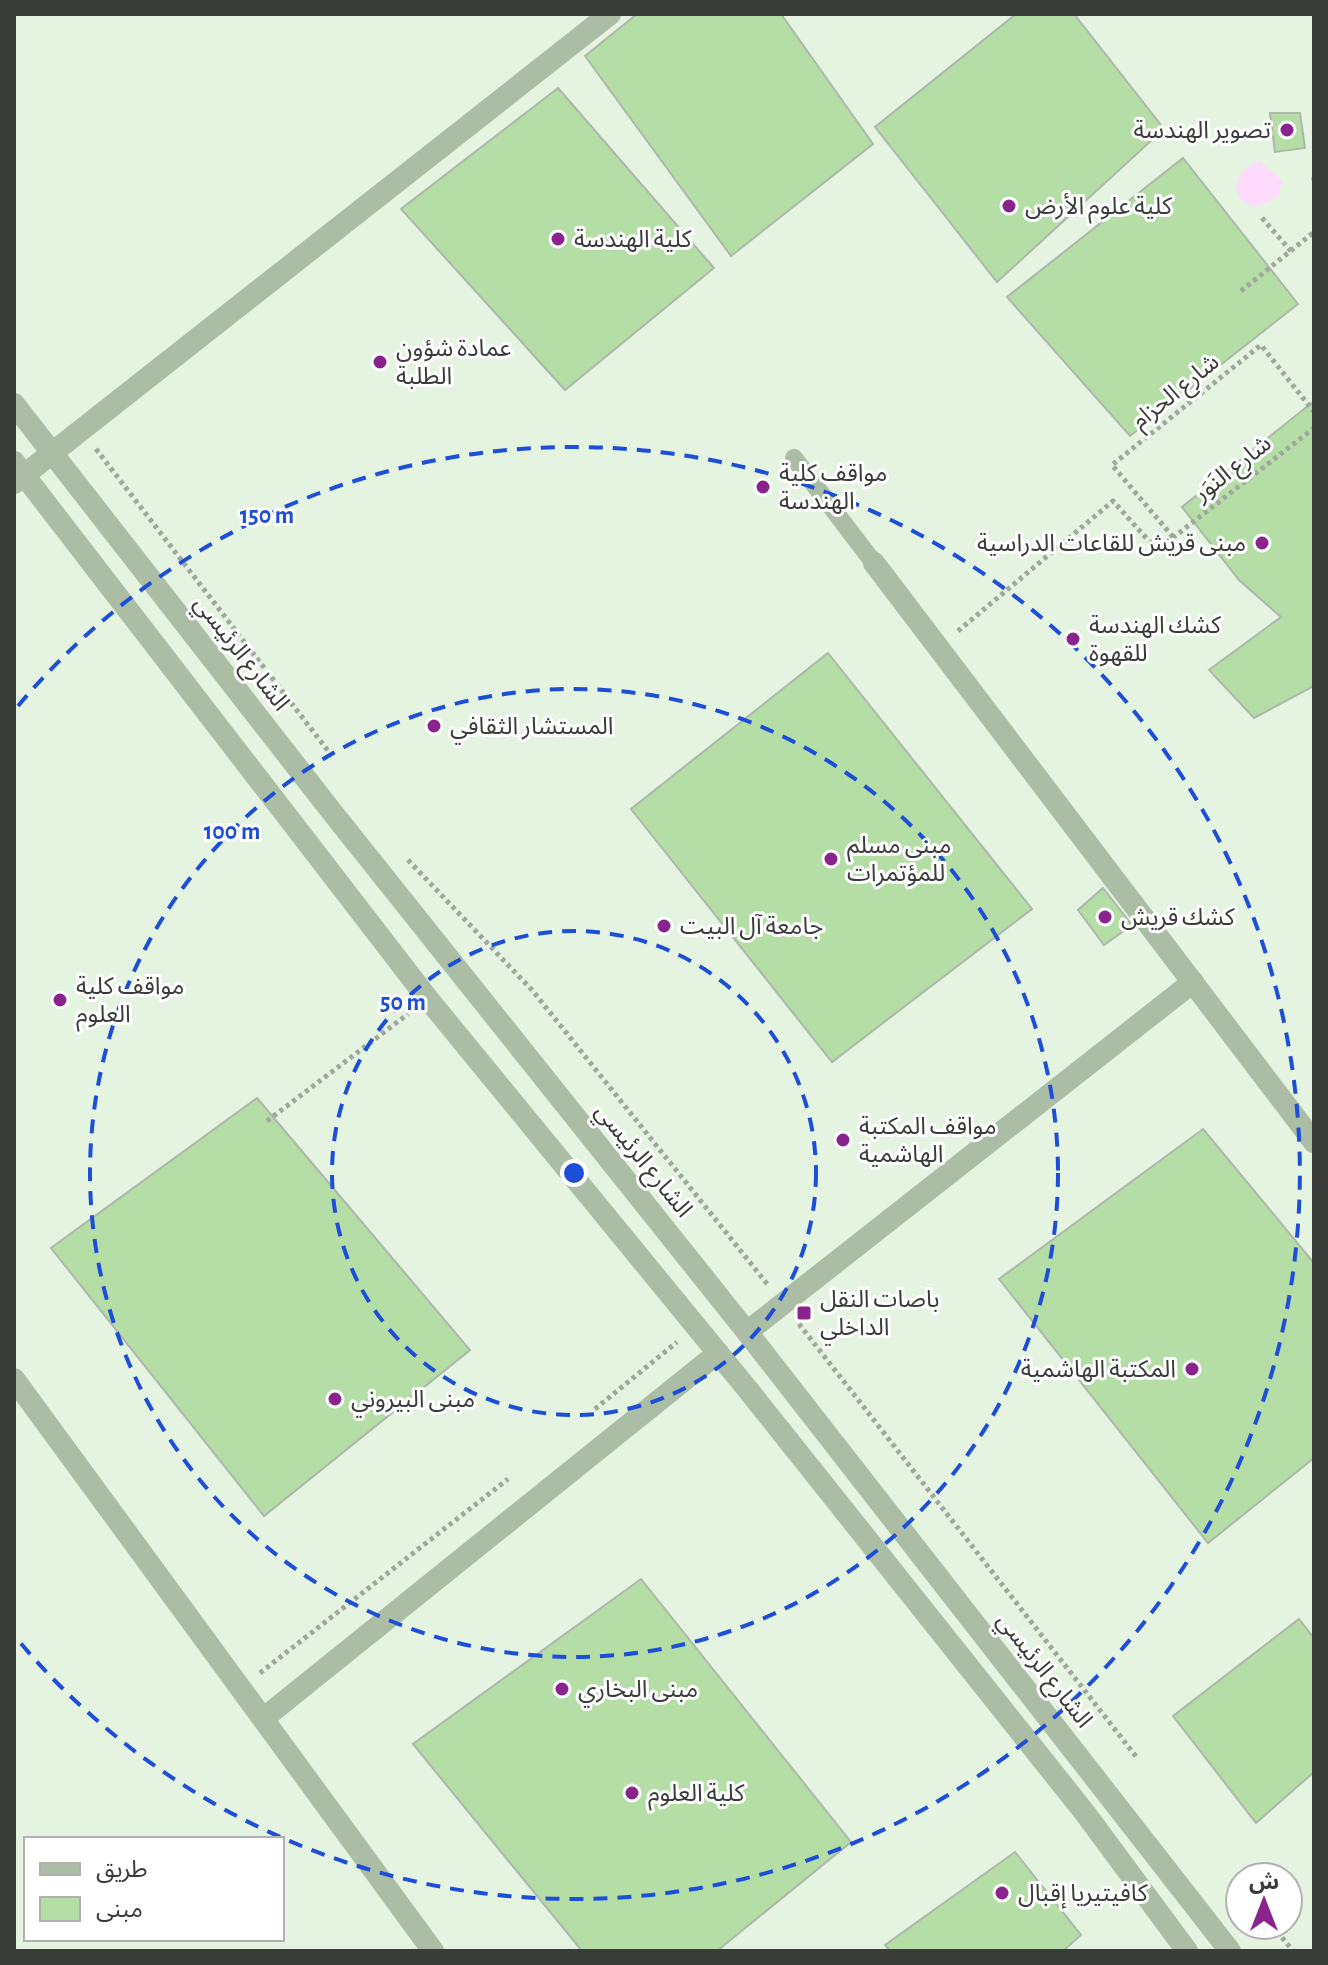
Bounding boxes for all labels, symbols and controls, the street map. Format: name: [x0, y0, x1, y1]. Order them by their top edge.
place label: تصوير الهندسة: [1133, 119, 1271, 144]
marker: تصوير الهندسة: [1278, 121, 1296, 139]
place label: كلية علوم الأرض: [1025, 192, 1173, 224]
marker: كلية علوم الأرض: [1000, 197, 1018, 215]
place label: كلية الهندسة: [574, 228, 692, 252]
marker: كلية الهندسة: [549, 230, 567, 248]
place label: عمادة شؤون الطلبة: [396, 337, 511, 389]
street label: شارع الحزام: [1128, 350, 1227, 438]
marker: عمادة شؤون الطلبة: [371, 353, 389, 371]
street label: شارع النَوَر: [1189, 431, 1278, 510]
place label: مواقف كلية الهندسة: [779, 462, 887, 514]
marker: مواقف كلية الهندسة: [754, 478, 772, 496]
text: 150 m: [240, 504, 294, 528]
place label: مبنى قريش للقاعات الدراسية: [977, 532, 1246, 557]
marker: مبنى قريش للقاعات الدراسية: [1253, 534, 1271, 552]
street label: الشارع الرئيسي: [185, 592, 293, 719]
place label: كشك الهندسة للقهوة: [1089, 614, 1222, 667]
marker: كشك الهندسة للقهوة: [1064, 630, 1082, 648]
place label: المستشار الثقافي: [450, 715, 614, 745]
marker: المستشار الثقافي: [425, 717, 443, 735]
text: 100 m: [204, 820, 260, 844]
place label: مبنى مسلم للمؤتمرات: [847, 834, 951, 887]
marker: مبنى مسلم للمؤتمرات: [822, 850, 840, 868]
place label: كشك قريش: [1121, 906, 1236, 931]
marker: كشك قريش: [1096, 908, 1114, 926]
place label: جامعة آل البيت: [680, 913, 824, 940]
marker: جامعة آل البيت: [655, 917, 673, 935]
place label: مواقف كلية العلوم: [76, 975, 184, 1032]
marker: مواقف كلية العلوم: [51, 991, 69, 1009]
text: 50 m: [380, 991, 426, 1015]
street label: الشارع الرئيسي: [586, 1099, 696, 1225]
place label: مواقف المكتبة الهاشمية: [859, 1115, 997, 1167]
marker: مواقف المكتبة الهاشمية: [834, 1131, 852, 1149]
centre of rings: [560, 1159, 588, 1187]
place label: باصات النقل الداخلي: [820, 1288, 939, 1346]
marker: باصات النقل الداخلي: [795, 1304, 813, 1322]
place label: المكتبة الهاشمية: [1021, 1358, 1176, 1382]
marker: المكتبة الهاشمية: [1183, 1360, 1201, 1378]
place label: مبنى البيروني: [351, 1388, 475, 1418]
marker: مبنى البيروني: [326, 1390, 344, 1408]
street label: الشارع الرئيسي: [988, 1609, 1096, 1736]
place label: مبنى البخاري: [578, 1678, 698, 1708]
marker: مبنى البخاري: [553, 1680, 571, 1698]
place label: كلية العلوم: [648, 1782, 745, 1811]
marker: كلية العلوم: [623, 1784, 641, 1802]
legend: [24, 1837, 284, 1941]
text: طريق: [96, 1858, 148, 1884]
north arrow: [1224, 1861, 1304, 1941]
text: ش: [1249, 1871, 1279, 1894]
place label: كافيتيريا إقبال: [1018, 1882, 1149, 1909]
marker: كافيتيريا إقبال: [993, 1884, 1011, 1902]
text: مبنى: [96, 1898, 143, 1922]

